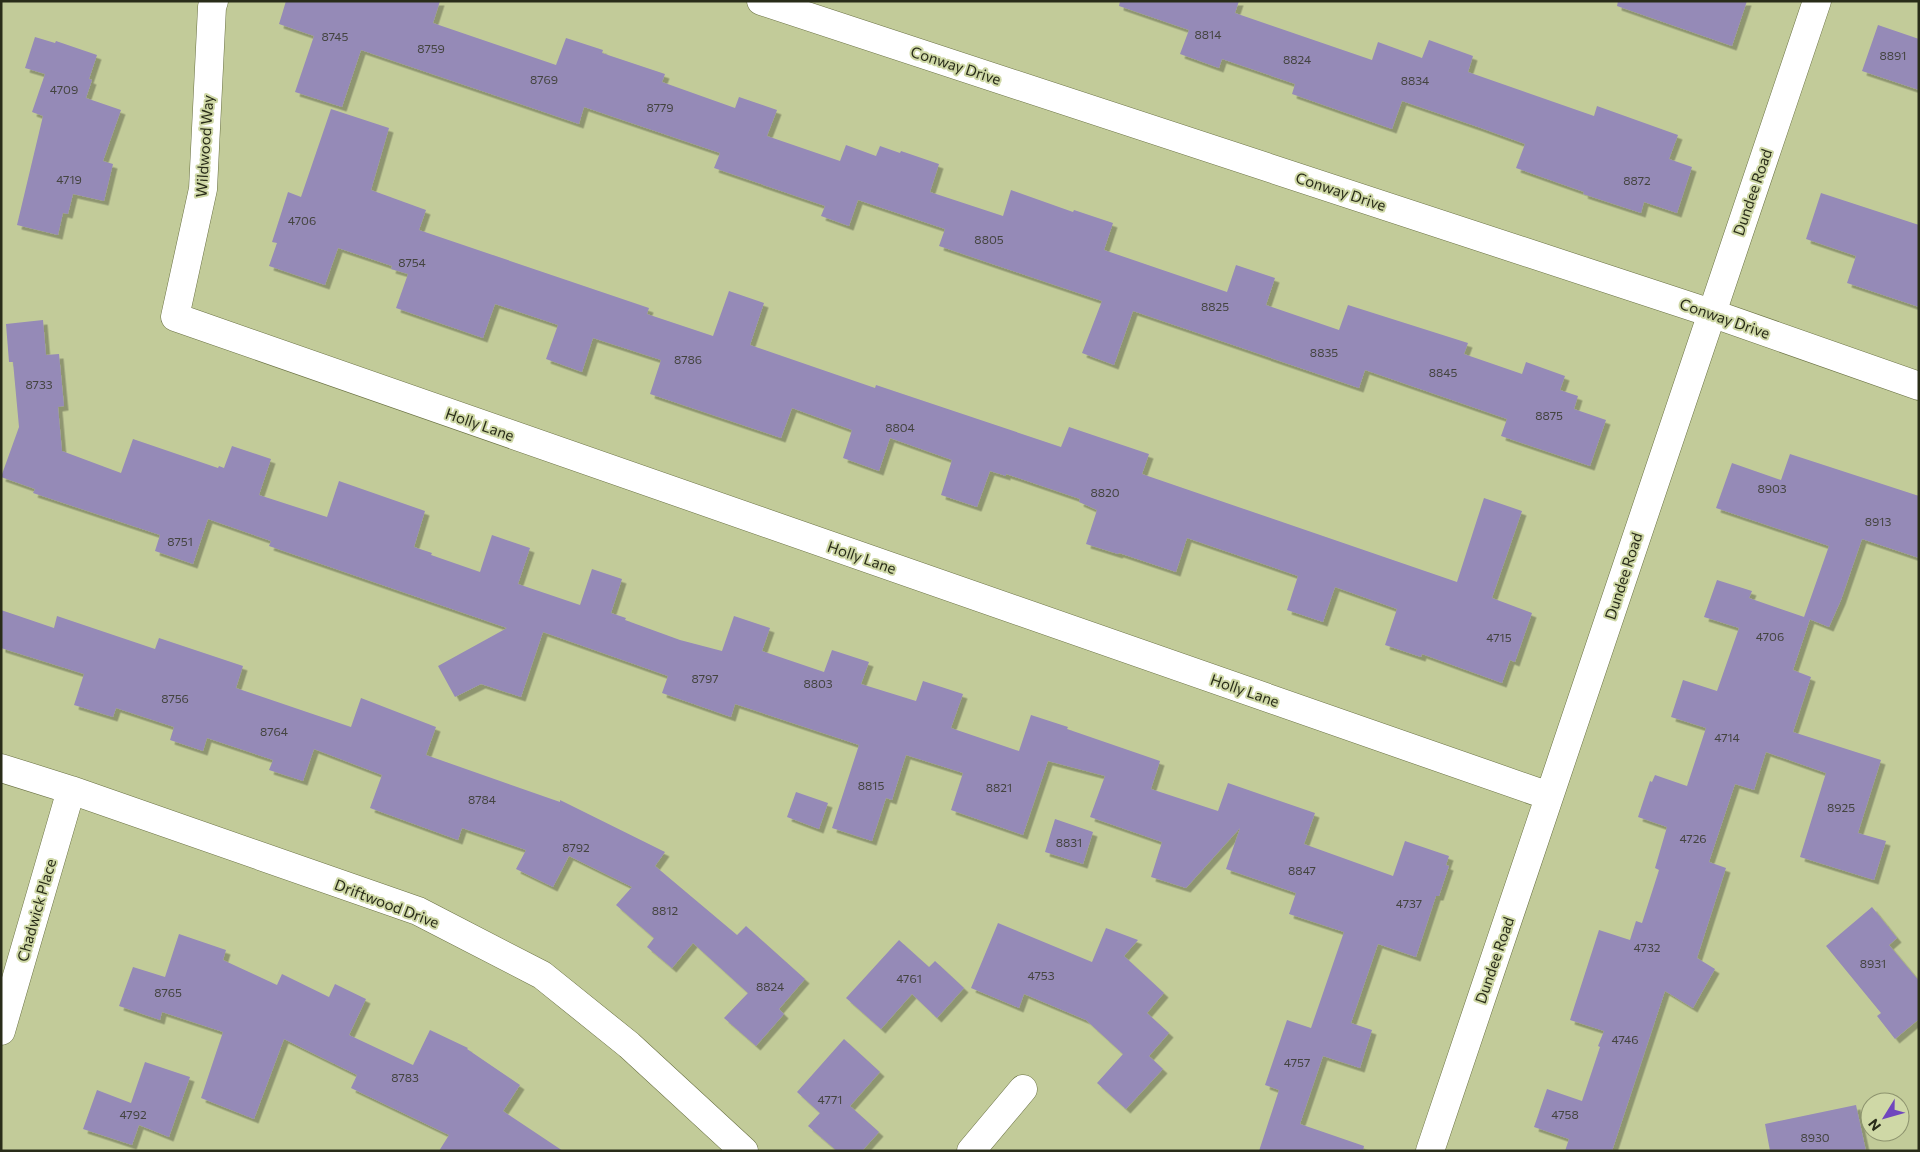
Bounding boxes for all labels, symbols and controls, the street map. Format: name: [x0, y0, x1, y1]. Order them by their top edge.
house number: 8814: [1195, 27, 1221, 41]
house number: 8745: [322, 29, 349, 43]
house number: 8759: [417, 41, 445, 55]
street label: Conway Drive: [908, 42, 1004, 88]
house number: 8891: [1880, 48, 1906, 62]
house number: 8824: [1283, 52, 1311, 66]
house number: 8769: [530, 72, 558, 86]
house number: 8834: [1401, 73, 1429, 87]
house number: 4709: [50, 82, 78, 96]
street label: Wildwood Way: [191, 94, 217, 198]
house number: 8779: [646, 100, 674, 114]
street label: Dundee Road: [1729, 146, 1775, 238]
street label: Conway Drive: [1293, 168, 1389, 214]
house number: 4719: [56, 172, 82, 186]
house number: 8872: [1623, 173, 1651, 187]
house number: 4706: [288, 213, 316, 227]
house number: 8805: [974, 232, 1004, 246]
house number: 8754: [398, 255, 426, 269]
street label: Conway Drive: [1678, 294, 1772, 342]
house number: 8825: [1201, 299, 1229, 313]
house number: 8835: [1310, 345, 1338, 359]
house number: 8786: [674, 352, 702, 366]
house number: 8845: [1429, 365, 1457, 379]
house number: 8733: [25, 377, 53, 391]
street label: Holly Lane: [443, 404, 517, 444]
house number: 8875: [1535, 408, 1563, 422]
house number: 8804: [885, 420, 915, 434]
house number: 8903: [1757, 481, 1787, 495]
house number: 8820: [1091, 485, 1120, 499]
house number: 8913: [1865, 514, 1891, 528]
street label: Dundee Road: [1600, 530, 1646, 622]
house number: 8751: [167, 534, 193, 548]
street label: Holly Lane: [825, 537, 899, 577]
house number: 4706: [1756, 629, 1784, 643]
house number: 4715: [1486, 630, 1512, 644]
street label: Holly Lane: [1208, 670, 1282, 710]
house number: 8797: [691, 671, 719, 685]
house number: 8803: [803, 676, 833, 690]
house number: 8756: [161, 691, 189, 705]
house number: 8764: [260, 724, 288, 738]
house number: 4714: [1714, 730, 1740, 744]
house number: 8815: [858, 778, 884, 792]
house number: 8821: [986, 780, 1012, 794]
house number: 8784: [468, 792, 496, 806]
house number: 8925: [1827, 800, 1855, 814]
house number: 4726: [1679, 831, 1707, 845]
house number: 8831: [1056, 835, 1082, 849]
house number: 8792: [562, 840, 590, 854]
street label: Chadwick Place: [13, 856, 59, 963]
house number: 8847: [1288, 863, 1316, 877]
street label: Driftwood Drive: [332, 875, 442, 931]
house number: 4737: [1396, 896, 1422, 910]
house number: 8812: [652, 903, 679, 917]
street label: Dundee Road: [1471, 914, 1517, 1006]
house number: 4732: [1634, 940, 1661, 954]
house number: 8931: [1860, 956, 1886, 970]
house number: 4753: [1027, 968, 1055, 982]
house number: 4761: [896, 971, 922, 985]
house number: 8824: [756, 979, 784, 993]
house number: 8765: [154, 985, 182, 999]
house number: 4746: [1611, 1032, 1639, 1046]
house number: 4757: [1284, 1055, 1310, 1069]
house number: 8783: [391, 1070, 419, 1084]
house number: 4771: [818, 1092, 842, 1106]
north arrow: [1860, 1092, 1910, 1142]
house number: 4792: [119, 1107, 147, 1121]
house number: 4758: [1551, 1107, 1579, 1121]
text: N: [1864, 1116, 1884, 1134]
house number: 8930: [1800, 1130, 1830, 1144]

